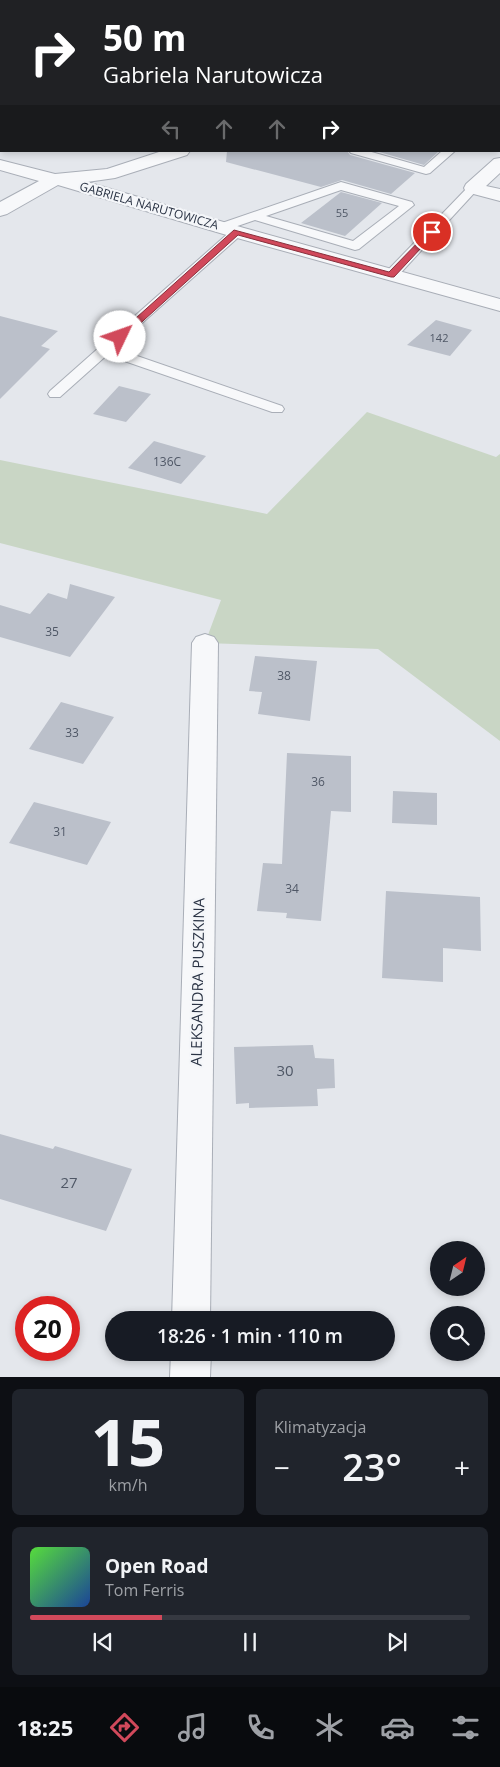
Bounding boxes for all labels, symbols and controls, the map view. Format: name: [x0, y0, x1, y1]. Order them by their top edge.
text: 50 m: [103, 14, 186, 61]
icon: right: [20, 20, 85, 85]
text: Gabriela Narutowicza: [103, 59, 323, 89]
icon: left: [157, 115, 185, 143]
icon: ahead: [210, 115, 238, 143]
icon: ahead: [263, 115, 291, 143]
icon: right: [316, 115, 344, 143]
street label: GABRIELA NARUTOWICZA: [78, 178, 221, 234]
house number: 55: [336, 205, 348, 220]
pin: [411, 211, 453, 253]
icon: arrive: [418, 218, 446, 246]
position arrow: [93, 310, 145, 362]
house number: 142: [430, 330, 448, 345]
house number: 136C: [153, 453, 182, 470]
house number: 35: [45, 623, 59, 640]
house number: 38: [277, 667, 291, 684]
house number: 33: [65, 724, 79, 741]
house number: 36: [311, 773, 325, 790]
house number: 31: [53, 823, 67, 840]
house number: 34: [285, 880, 299, 897]
street label: ALEKSANDRA PUSZKINA: [186, 897, 208, 1066]
house number: 30: [276, 1060, 294, 1080]
house number: 27: [60, 1172, 78, 1192]
north arrow: [430, 1241, 485, 1296]
map controls: [430, 1241, 485, 1361]
speed limit sign: 20: [15, 1296, 80, 1361]
button: search: [430, 1306, 485, 1361]
text: 18:26 · 1 min · 110 m: [157, 1323, 343, 1349]
text: 15: [91, 1397, 165, 1485]
text: Klimatyzacja: [274, 1416, 366, 1438]
text: 23°: [342, 1440, 402, 1492]
text: −: [274, 1448, 290, 1486]
text: +: [454, 1448, 470, 1486]
text: km/h: [109, 1474, 147, 1496]
text: Open Road: [105, 1553, 209, 1579]
text: Tom Ferris: [105, 1579, 184, 1601]
icon: previous: [89, 1628, 117, 1656]
icon: pause: [236, 1628, 264, 1656]
icon: next: [383, 1628, 411, 1656]
icon: directions: [107, 1710, 142, 1745]
icon: music: [175, 1710, 210, 1745]
icon: phone: [243, 1710, 278, 1745]
icon: climate: [312, 1710, 347, 1745]
icon: car: [380, 1710, 415, 1745]
icon: filters: [448, 1710, 483, 1745]
text: 18:25: [17, 1712, 73, 1742]

